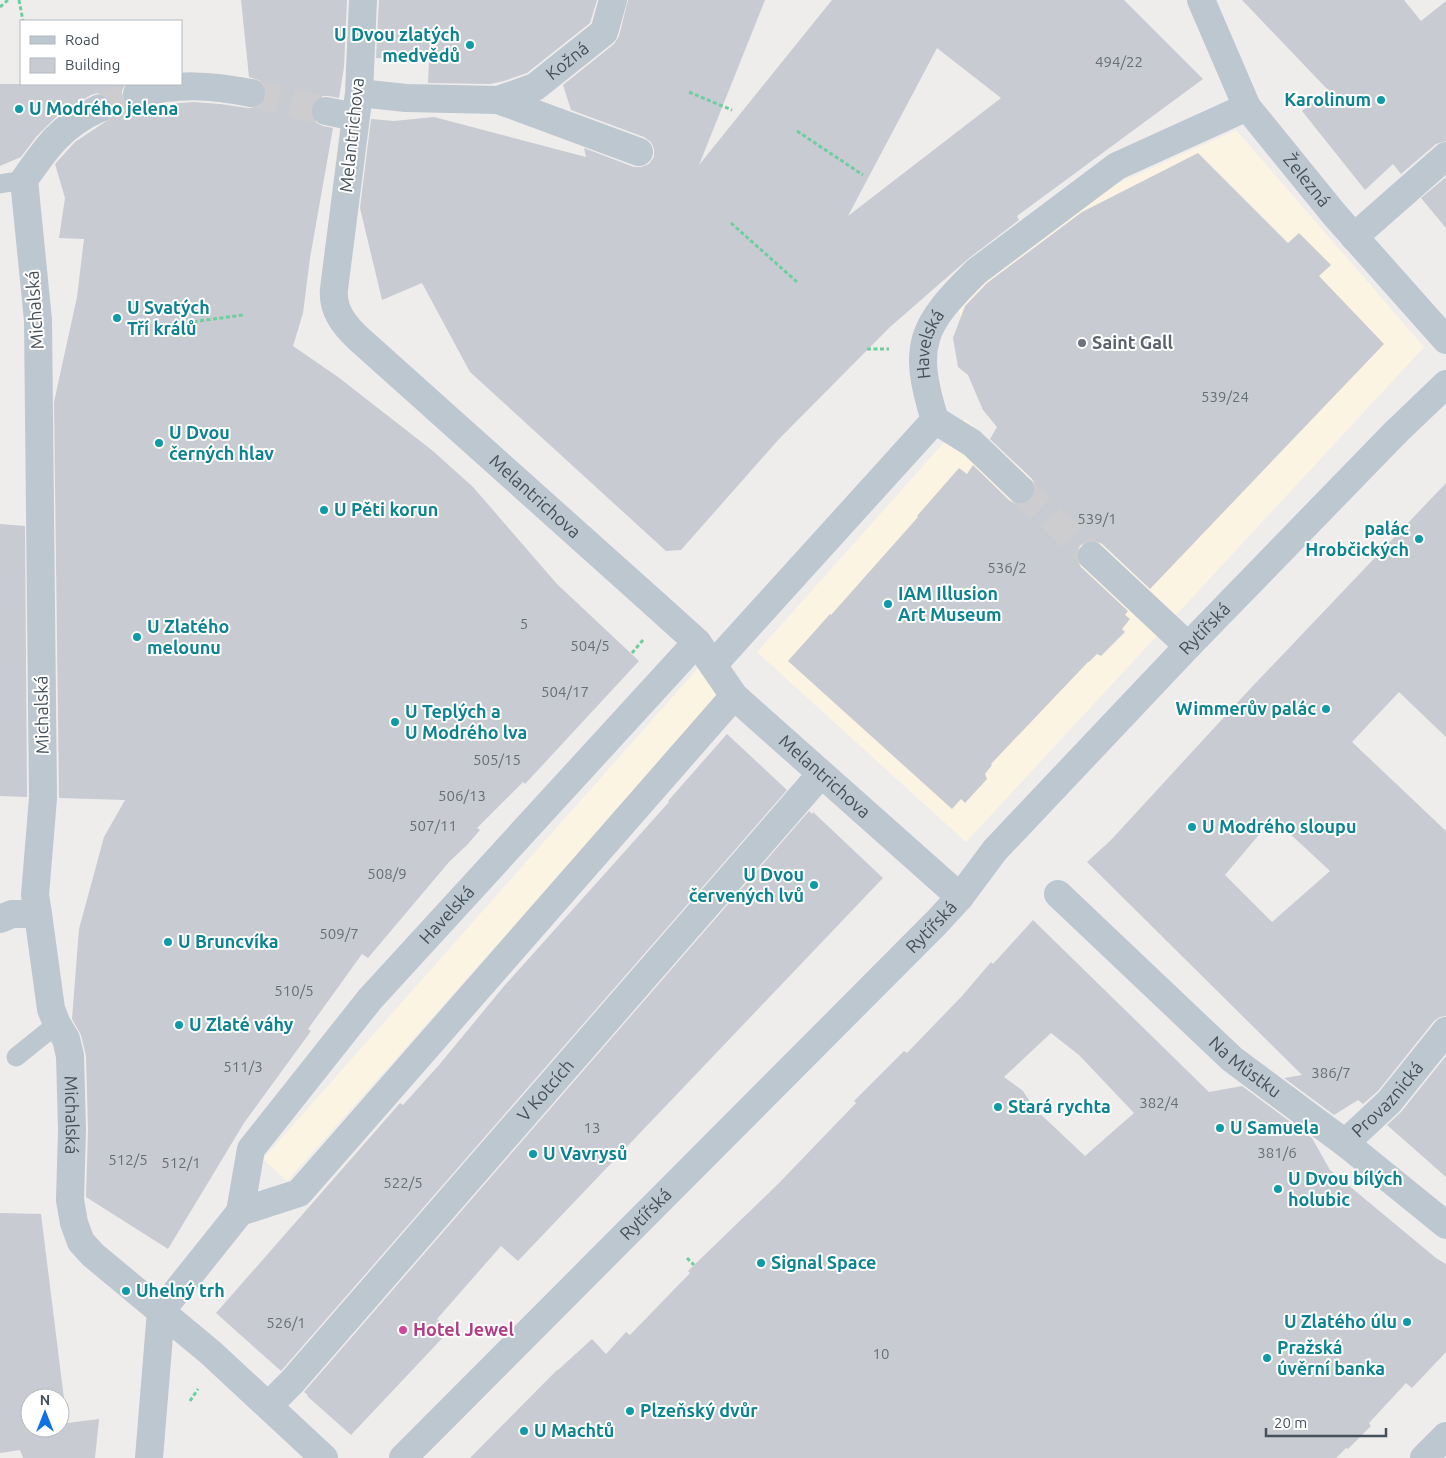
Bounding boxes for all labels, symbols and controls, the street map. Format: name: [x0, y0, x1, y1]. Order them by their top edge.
legend: [20, 20, 182, 85]
place label: U Dvou zlatých medvědů: [334, 24, 460, 65]
text: Road: [65, 31, 100, 48]
street label: Kožná: [541, 37, 592, 83]
marker: U Dvou zlatých medvědů: [464, 39, 476, 51]
house number: 494/22: [1095, 53, 1143, 70]
text: Building: [65, 56, 120, 73]
street label: Melantrichova: [335, 77, 367, 193]
place label: Karolinum: [1284, 89, 1371, 109]
marker: Karolinum: [1375, 94, 1387, 106]
place label: U Modrého jelena: [29, 98, 178, 118]
marker: U Modrého jelena: [13, 103, 25, 115]
street label: Železná: [1280, 148, 1335, 210]
street label: Michalská: [21, 270, 47, 350]
place label: U Svatých Tří králů: [127, 297, 210, 338]
street label: Havelská: [912, 305, 947, 380]
marker: U Svatých Tří králů: [111, 312, 123, 324]
place label: Saint Gall: [1092, 332, 1173, 352]
marker: Saint Gall: [1076, 337, 1088, 349]
house number: 539/24: [1201, 388, 1249, 405]
place label: U Dvou černých hlav: [169, 422, 274, 463]
marker: U Dvou černých hlav: [153, 437, 165, 449]
street label: Melantrichova: [486, 450, 585, 542]
place label: U Pěti korun: [334, 499, 438, 519]
marker: U Pěti korun: [318, 504, 330, 516]
house number: 539/1: [1077, 510, 1117, 527]
place label: palác Hrobčických: [1305, 518, 1409, 559]
marker: palác Hrobčických: [1413, 533, 1425, 545]
house number: 536/2: [987, 559, 1027, 576]
place label: IAM Illusion Art Museum: [898, 583, 1002, 624]
marker: IAM Illusion Art Museum: [882, 598, 894, 610]
street label: Rytířská: [1174, 598, 1234, 658]
house number: 5: [520, 615, 528, 632]
place label: U Zlatého melounu: [147, 616, 229, 657]
marker: U Zlatého melounu: [131, 631, 143, 643]
house number: 504/5: [570, 637, 610, 654]
street label: Michalská: [30, 675, 52, 755]
house number: 504/17: [541, 683, 589, 700]
place label: Wimmerův palác: [1175, 698, 1316, 718]
place label: U Teplých a U Modrého lva: [405, 701, 527, 742]
marker: Wimmerův palác: [1320, 703, 1332, 715]
marker: U Teplých a U Modrého lva: [389, 716, 401, 728]
street label: Melantrichova: [776, 730, 875, 822]
house number: 505/15: [473, 751, 521, 768]
house number: 506/13: [438, 787, 486, 804]
place label: U Modrého sloupu: [1202, 816, 1356, 836]
house number: 507/11: [409, 817, 457, 834]
marker: U Modrého sloupu: [1186, 821, 1198, 833]
place label: U Dvou červených lvů: [689, 864, 804, 905]
house number: 508/9: [367, 865, 407, 882]
marker: U Dvou červených lvů: [808, 879, 820, 891]
street label: Havelská: [415, 881, 478, 947]
street label: Rytířská: [901, 896, 960, 957]
house number: 509/7: [319, 925, 359, 942]
place label: U Bruncvíka: [178, 931, 279, 951]
marker: U Bruncvíka: [162, 936, 174, 948]
house number: 510/5: [274, 982, 314, 999]
place label: U Zlaté váhy: [189, 1014, 294, 1034]
marker: U Zlaté váhy: [173, 1019, 185, 1031]
street label: Na Můstku: [1205, 1032, 1285, 1101]
street label: V Kotcích: [513, 1055, 577, 1125]
street label: Provaznická: [1347, 1057, 1427, 1141]
house number: 511/3: [223, 1058, 263, 1075]
house number: 386/7: [1311, 1064, 1351, 1081]
street label: Michalská: [62, 1075, 83, 1155]
house number: 382/4: [1139, 1094, 1179, 1111]
place label: Stará rychta: [1008, 1096, 1111, 1116]
marker: Stará rychta: [992, 1101, 1004, 1113]
place label: U Samuela: [1230, 1117, 1319, 1137]
house number: 13: [584, 1119, 600, 1136]
marker: U Samuela: [1214, 1122, 1226, 1134]
place label: U Vavrysů: [543, 1143, 628, 1163]
house number: 381/6: [1257, 1144, 1297, 1161]
marker: U Vavrysů: [527, 1148, 539, 1160]
house number: 512/5: [108, 1151, 148, 1168]
house number: 512/1: [161, 1154, 201, 1171]
place label: U Dvou bílých holubic: [1288, 1168, 1403, 1209]
house number: 522/5: [383, 1174, 423, 1191]
marker: U Dvou bílých holubic: [1272, 1183, 1284, 1195]
street label: Rytířská: [615, 1184, 675, 1243]
place label: Signal Space: [771, 1252, 877, 1272]
marker: Signal Space: [755, 1257, 767, 1269]
place label: Uhelný trh: [136, 1280, 225, 1300]
marker: Uhelný trh: [120, 1285, 132, 1297]
place label: U Zlatého úlu: [1284, 1311, 1397, 1331]
house number: 526/1: [266, 1314, 306, 1331]
marker: U Zlatého úlu: [1401, 1316, 1413, 1328]
place label: Hotel Jewel: [413, 1319, 514, 1339]
marker: Hotel Jewel: [397, 1324, 409, 1336]
place label: Pražská úvěrní banka: [1277, 1337, 1385, 1378]
house number: 10: [873, 1345, 889, 1362]
marker: Pražská úvěrní banka: [1261, 1352, 1273, 1364]
north arrow: [20, 1388, 70, 1438]
text: N: [40, 1392, 50, 1408]
place label: Plzeňský dvůr: [640, 1400, 758, 1420]
marker: Plzeňský dvůr: [624, 1405, 636, 1417]
scale bar: [1266, 1406, 1386, 1438]
text: 20 m: [1274, 1414, 1307, 1431]
place label: U Machtů: [534, 1420, 614, 1440]
marker: U Machtů: [518, 1425, 530, 1437]

